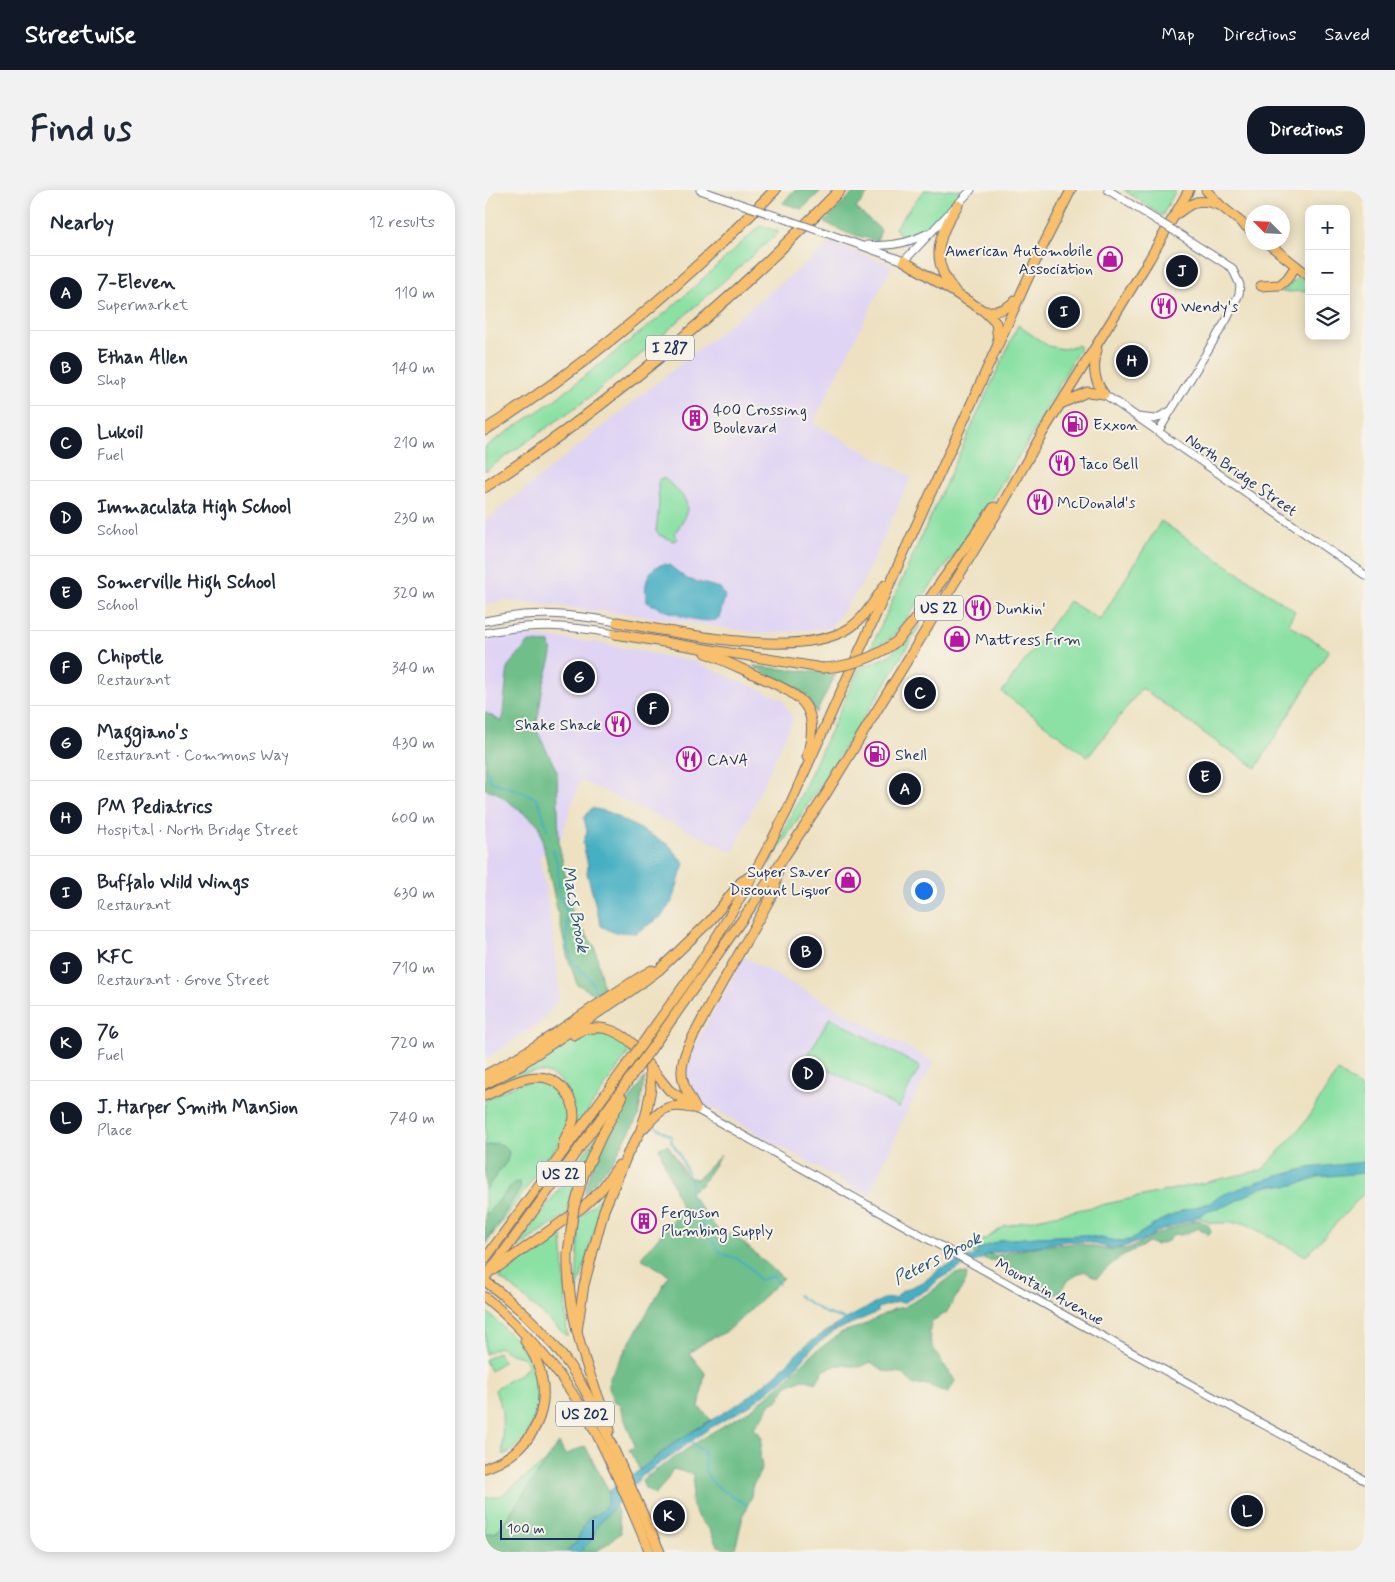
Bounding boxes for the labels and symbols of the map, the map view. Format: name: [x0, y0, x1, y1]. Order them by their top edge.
north arrow: [1245, 205, 1290, 250]
place label: American Automobile Association: [945, 241, 1093, 280]
shop icon: American Automobile Association: [1097, 246, 1123, 272]
pin: J: [1166, 252, 1198, 290]
pin: I: [1048, 293, 1080, 331]
restaurant icon: Wendy's: [1151, 293, 1177, 319]
place label: Wendy's: [1181, 297, 1238, 318]
road number: I 287: [646, 336, 694, 360]
pin: H: [1116, 342, 1148, 380]
place label: 400 Crossing Boulevard: [713, 400, 807, 439]
building icon: 400 Crossing Boulevard: [682, 405, 708, 431]
fuel station icon: Exxon: [1062, 411, 1088, 437]
place label: Exxon: [1093, 415, 1139, 436]
street label: North Bridge Street: [1181, 429, 1301, 522]
restaurant icon: Taco Bell: [1049, 450, 1075, 476]
place label: Taco Bell: [1079, 454, 1138, 475]
restaurant icon: McDonald's: [1027, 489, 1053, 515]
place label: McDonald's: [1057, 493, 1136, 514]
restaurant icon: Dunkin': [965, 595, 991, 621]
road number: US 22: [915, 596, 963, 620]
place label: Dunkin': [995, 599, 1046, 620]
shop icon: Mattress Firm: [944, 626, 970, 652]
place label: Mattress Firm: [975, 630, 1081, 651]
pin: G: [563, 658, 595, 696]
pin: C: [904, 674, 936, 712]
pin: F: [637, 690, 669, 728]
restaurant icon: Shake Shack: [605, 711, 631, 737]
place label: Shake Shack: [515, 715, 601, 736]
fuel station icon: Shell: [864, 741, 890, 767]
place label: Shell: [895, 745, 927, 766]
restaurant icon: CAVA: [676, 746, 702, 772]
place label: CAVA: [707, 750, 748, 771]
pin: E: [1189, 758, 1221, 796]
pin: A: [889, 770, 921, 808]
place label: Super Saver Discount Liquor: [729, 862, 832, 901]
water label: Macs Brook: [556, 864, 595, 955]
shop icon: Super Saver Discount Liquor: [835, 867, 861, 893]
your location: [911, 878, 937, 904]
pin: B: [790, 933, 822, 971]
pin: D: [792, 1055, 824, 1093]
road number: US 22: [537, 1162, 585, 1186]
place label: Ferguson Plumbing Supply: [661, 1203, 773, 1243]
building icon: Ferguson Plumbing Supply: [631, 1208, 657, 1234]
water label: Peters Brook: [889, 1226, 986, 1291]
street label: Mountain Avenue: [991, 1254, 1107, 1331]
road number: US 202: [556, 1402, 614, 1426]
pin: L: [1231, 1492, 1263, 1530]
pin: K: [653, 1497, 685, 1535]
scale bar: [500, 1517, 594, 1540]

